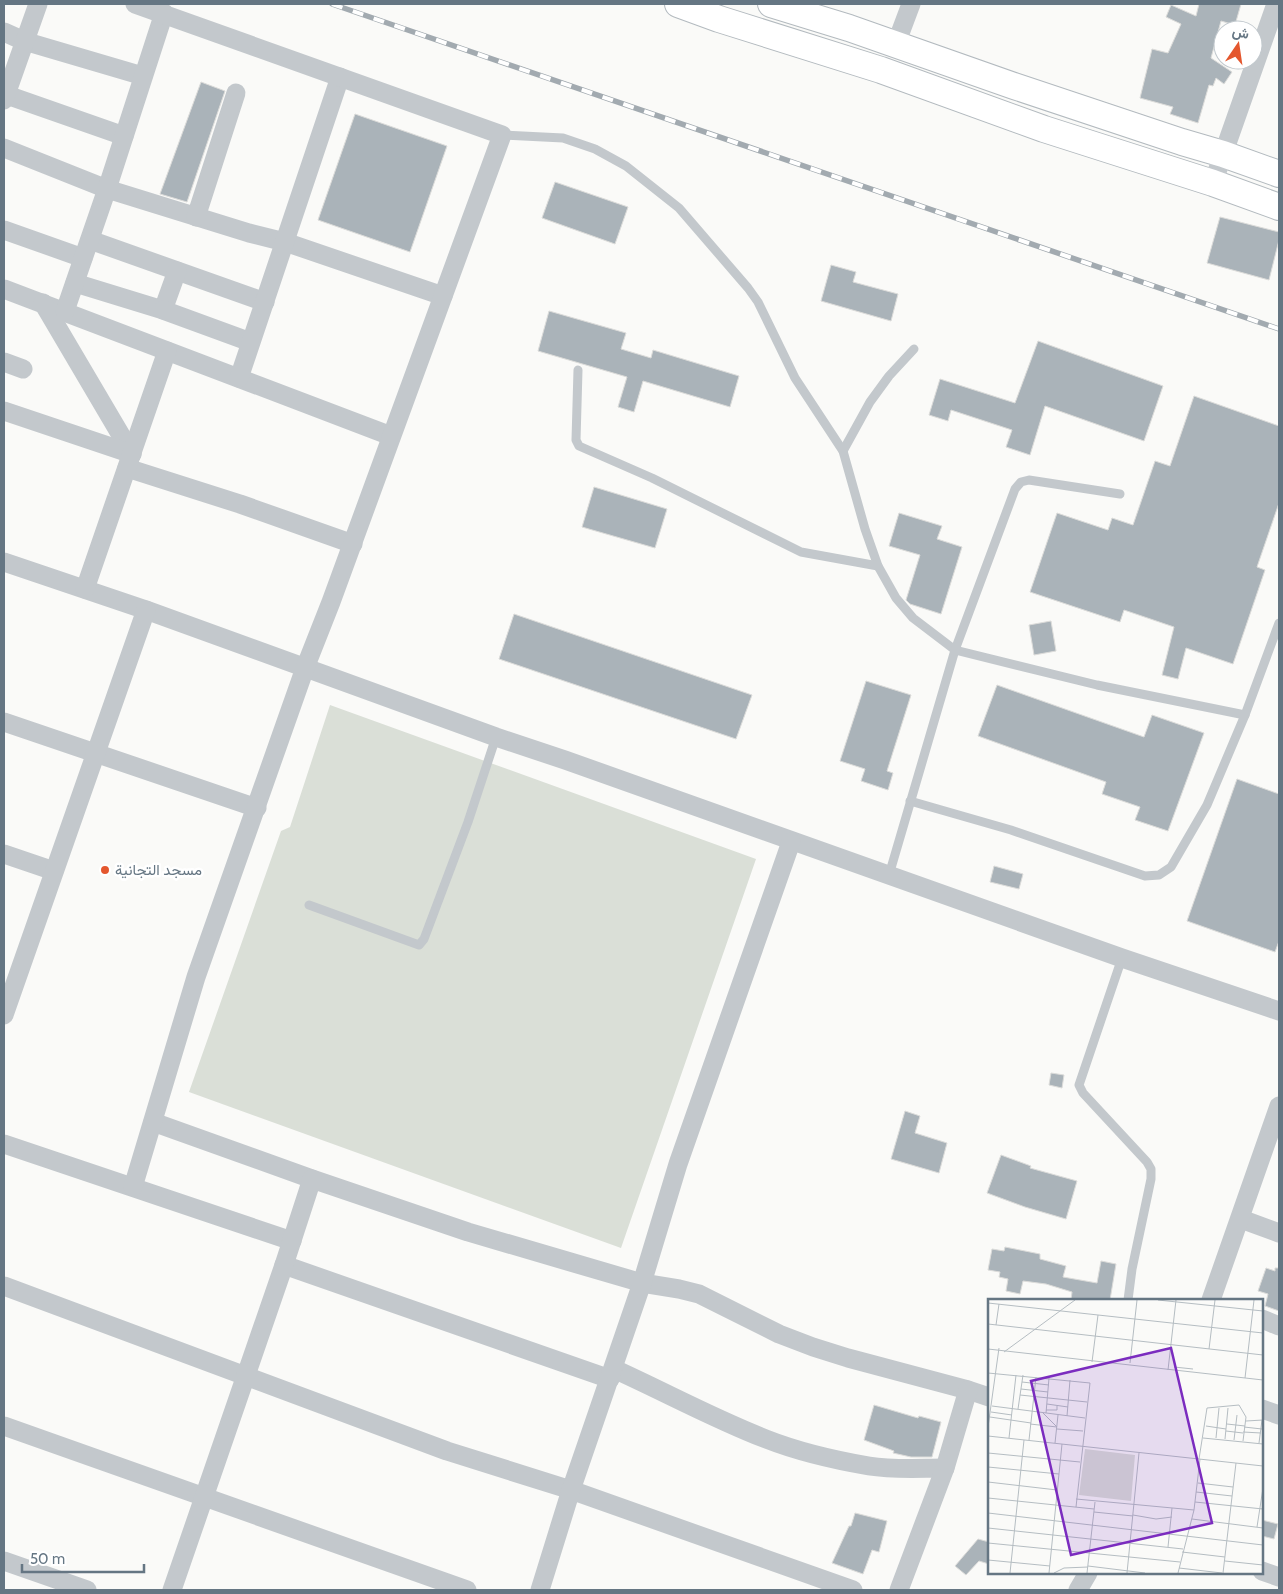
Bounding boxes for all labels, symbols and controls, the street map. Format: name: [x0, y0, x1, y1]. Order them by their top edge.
north arrow: [1213, 20, 1263, 70]
text: ش: [1231, 22, 1251, 43]
place label: مسجد التجانية: [115, 861, 202, 879]
marker: مسجد التجانية: [99, 864, 111, 876]
inset map: [988, 1299, 1263, 1574]
scale bar: [22, 1542, 145, 1574]
text: 50 m: [30, 1550, 65, 1568]

